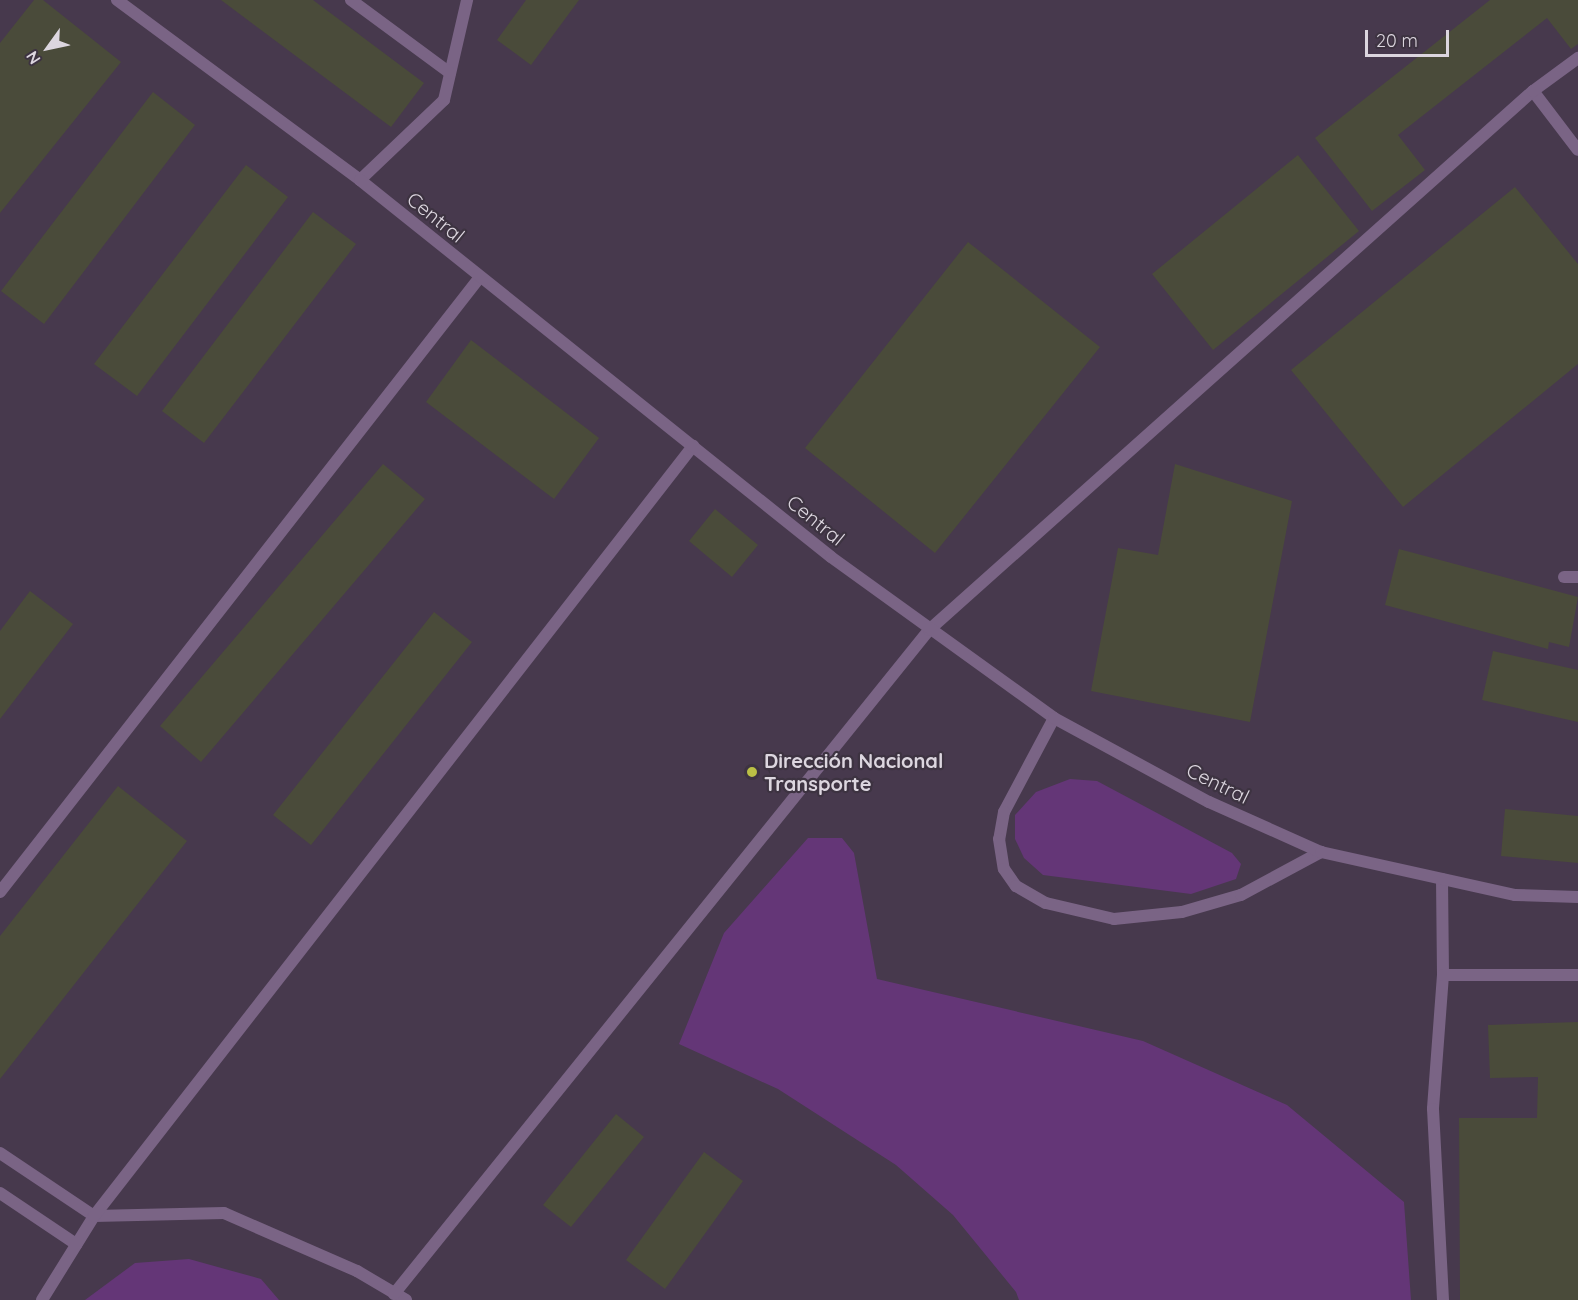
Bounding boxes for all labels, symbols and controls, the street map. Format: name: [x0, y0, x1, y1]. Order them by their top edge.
north arrow: [18, 18, 78, 78]
scale bar: [1368, 18, 1452, 56]
text: 20 m: [1376, 29, 1418, 52]
text: N: [21, 47, 44, 68]
street label: Central: [402, 187, 470, 247]
street label: Central: [782, 490, 850, 550]
place label: Dirección Nacional Transporte: [764, 748, 943, 795]
street label: Central: [1183, 758, 1253, 808]
marker: Dirección Nacional Transporte: [745, 765, 759, 779]

